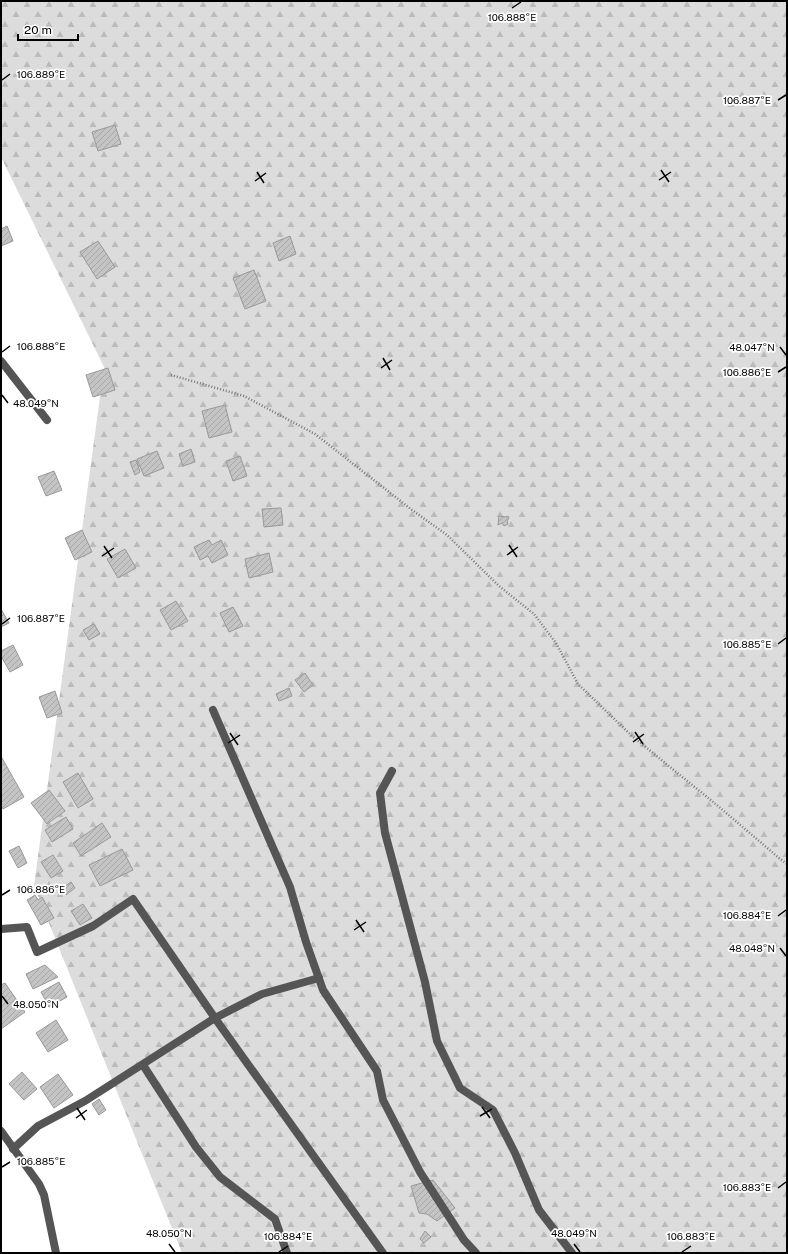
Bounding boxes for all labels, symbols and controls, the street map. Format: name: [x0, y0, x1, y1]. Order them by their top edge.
text: 106.888°E: [488, 11, 536, 23]
scale bar: [18, 16, 78, 42]
text: 20 m: [24, 23, 52, 37]
text: 106.889°E: [17, 68, 65, 80]
text: 106.887°E: [723, 94, 771, 106]
text: 106.888°E: [17, 340, 65, 352]
text: 48.047°N: [729, 341, 775, 353]
text: 106.886°E: [723, 366, 771, 378]
text: 48.049°N: [13, 397, 59, 409]
text: 106.887°E: [17, 612, 65, 624]
text: 106.885°E: [723, 638, 771, 650]
text: 106.886°E: [17, 883, 65, 895]
text: 106.884°E: [723, 909, 771, 921]
text: 48.048°N: [729, 942, 775, 954]
text: 48.050°N: [13, 998, 59, 1010]
text: 106.885°E: [17, 1155, 65, 1167]
text: 106.883°E: [723, 1181, 771, 1193]
text: 48.050°N: [146, 1227, 192, 1239]
text: 48.049°N: [551, 1227, 597, 1239]
text: 106.884°E: [264, 1230, 312, 1242]
text: 106.883°E: [667, 1230, 715, 1242]

